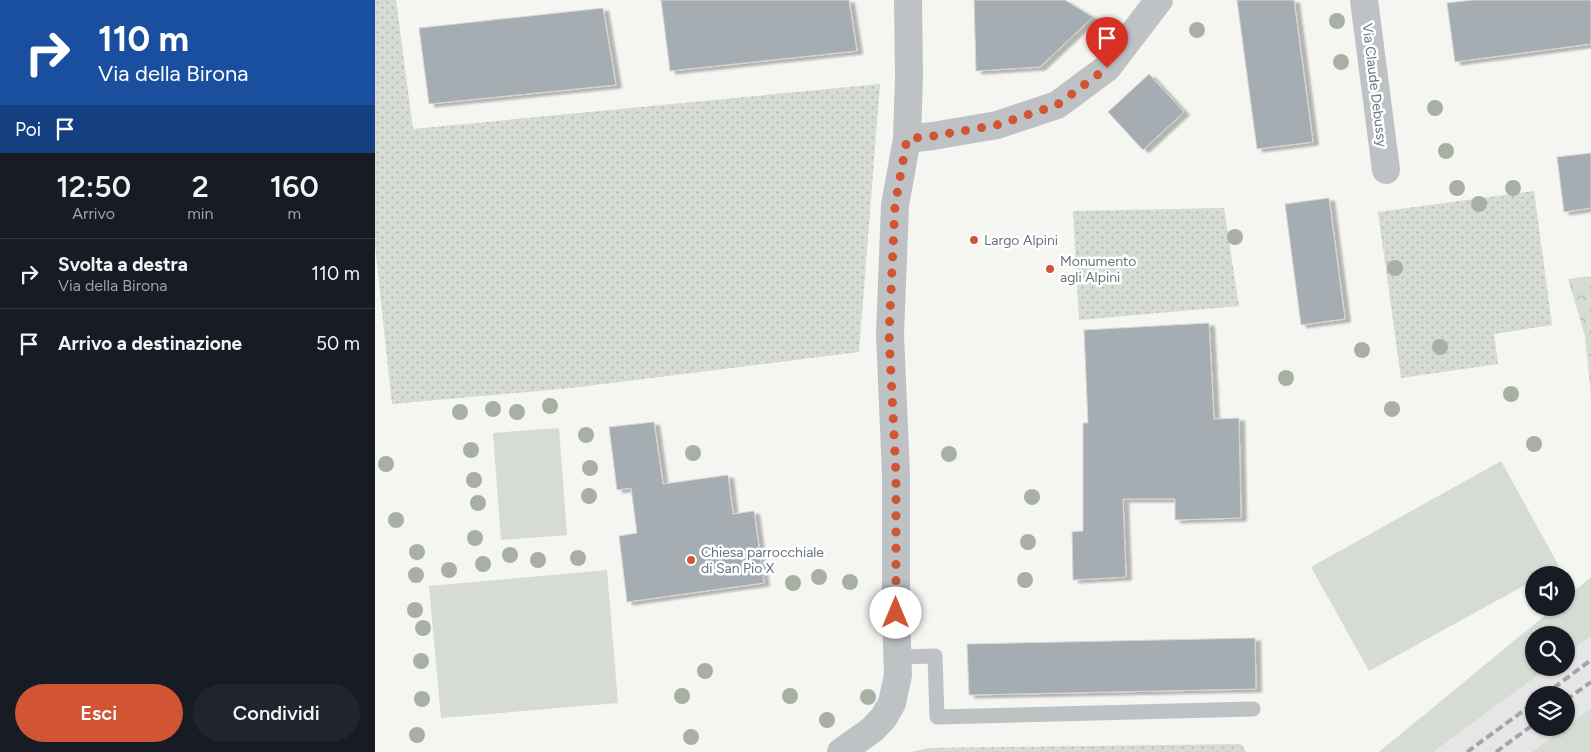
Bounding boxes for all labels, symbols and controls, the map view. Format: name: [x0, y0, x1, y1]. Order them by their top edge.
pin: [1086, 17, 1128, 68]
text: 110 m: [98, 18, 189, 60]
icon: right: [15, 20, 80, 85]
street label: Via Claude Debussy: [1358, 22, 1391, 149]
icon: arrive: [1093, 24, 1121, 52]
text: Via della Birona: [98, 60, 248, 87]
icon: arrive: [51, 115, 79, 143]
text: Poi: [15, 118, 41, 141]
text: 12:50: [56, 168, 131, 205]
text: 2: [192, 168, 209, 205]
text: 160: [270, 168, 319, 205]
text: Arrivo: [72, 204, 115, 223]
text: min: [187, 204, 213, 223]
text: m: [287, 204, 301, 223]
place label: Largo Alpini: [984, 232, 1058, 249]
marker: Largo Alpini: [968, 234, 980, 246]
text: Svolta a destra: [58, 253, 188, 276]
place label: Monumento agli Alpini: [1060, 253, 1136, 286]
icon: right: [15, 260, 43, 288]
text: 110 m: [311, 262, 360, 285]
marker: Monumento agli Alpini: [1044, 263, 1056, 275]
text: Via della Birona: [58, 276, 167, 295]
icon: arrive: [15, 330, 43, 358]
text: Arrivo a destinazione: [58, 332, 242, 355]
text: 50 m: [316, 332, 360, 355]
place label: Chiesa parrocchiale di San Pio X: [701, 544, 824, 577]
marker: Chiesa parrocchiale di San Pio X: [685, 554, 697, 566]
map controls: [1525, 566, 1575, 736]
button: sound: [1525, 566, 1575, 616]
position arrow: [869, 586, 921, 638]
button: search: [1525, 626, 1575, 676]
button: Esci: [15, 684, 183, 742]
button: Condividi: [193, 684, 360, 742]
button: layers: [1525, 686, 1575, 736]

